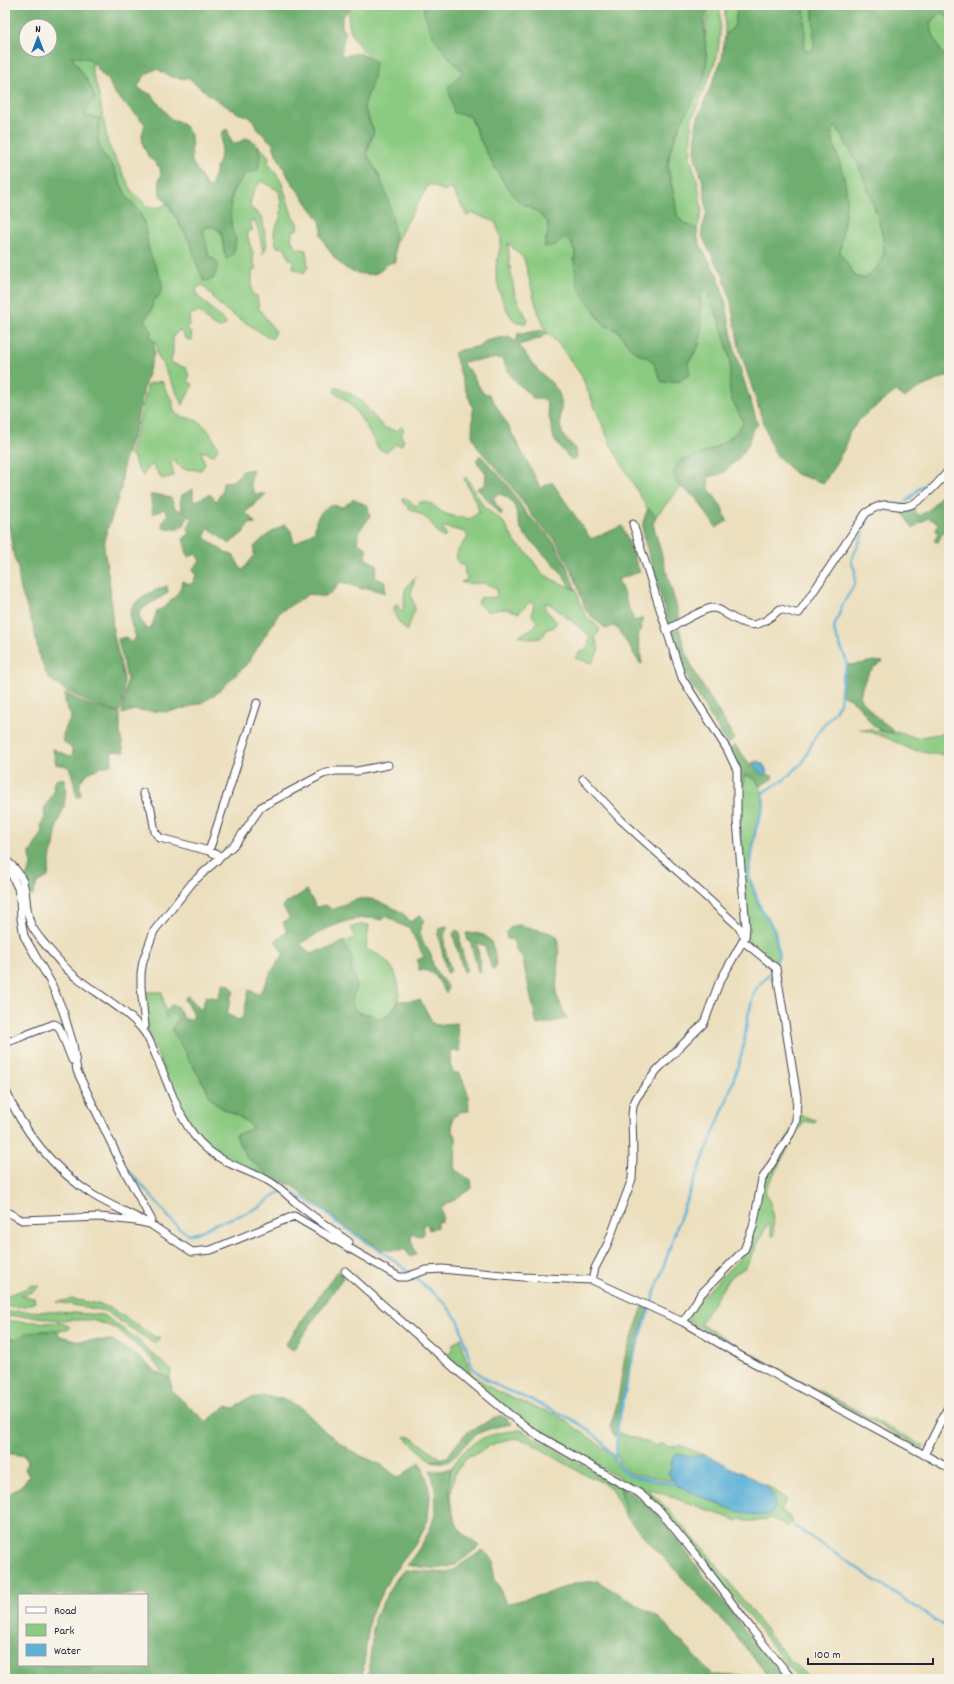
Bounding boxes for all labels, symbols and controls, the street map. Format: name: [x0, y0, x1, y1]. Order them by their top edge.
north arrow: [18, 18, 58, 58]
text: N: [35, 22, 41, 38]
legend: [18, 1594, 148, 1666]
text: Road: [54, 1603, 76, 1620]
text: Park: [54, 1623, 75, 1640]
scale bar: [808, 1640, 933, 1666]
text: Water: [54, 1643, 81, 1660]
text: 100 m: [814, 1647, 841, 1664]

